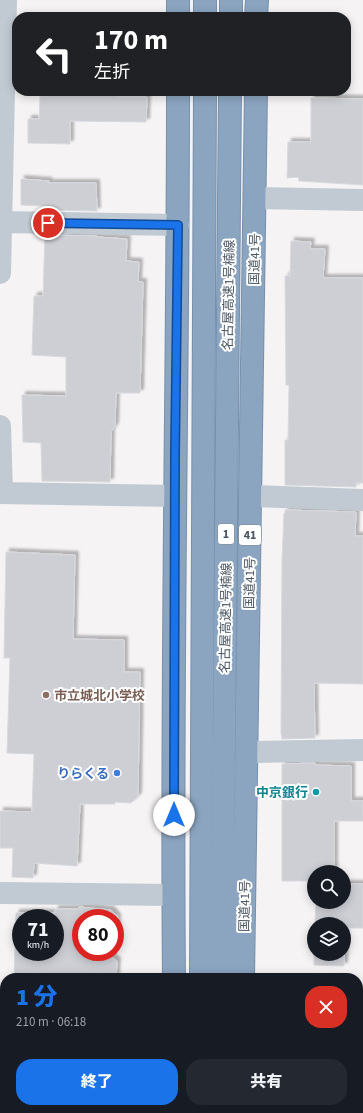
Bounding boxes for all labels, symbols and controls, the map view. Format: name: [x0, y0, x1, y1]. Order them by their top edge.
text: 170 m: [94, 20, 168, 60]
icon: left: [28, 28, 80, 80]
text: 左折: [94, 60, 130, 85]
pin: [31, 206, 65, 240]
icon: arrive: [37, 212, 59, 234]
street label: 国道41号: [246, 233, 264, 285]
street label: 名古屋高速1号楠線: [219, 240, 239, 350]
road number: 1: [218, 524, 234, 544]
road number: 41: [239, 525, 261, 545]
street label: 国道41号: [241, 557, 259, 609]
street label: 名古屋高速1号楠線: [216, 563, 236, 673]
place label: 市立城北小学校: [54, 687, 145, 705]
marker: 市立城北小学校: [41, 690, 51, 700]
place label: りらくる: [57, 765, 109, 783]
marker: りらくる: [112, 768, 122, 778]
place label: 中京銀行: [256, 784, 308, 802]
marker: 中京銀行: [311, 787, 321, 797]
position arrow: [153, 794, 195, 836]
map controls: [307, 865, 351, 961]
button: search: [307, 865, 351, 909]
street label: 国道41号: [236, 880, 254, 932]
speed limit sign: 80: [72, 909, 124, 961]
text: 71: [27, 916, 49, 944]
button: layers: [307, 917, 351, 961]
text: km/h: [27, 938, 49, 952]
text: 1 分: [16, 980, 58, 1015]
button: close: [305, 986, 347, 1028]
text: 210 m · 06:18: [16, 1013, 86, 1031]
button: 終了: [16, 1059, 178, 1105]
button: 共有: [186, 1059, 347, 1105]

